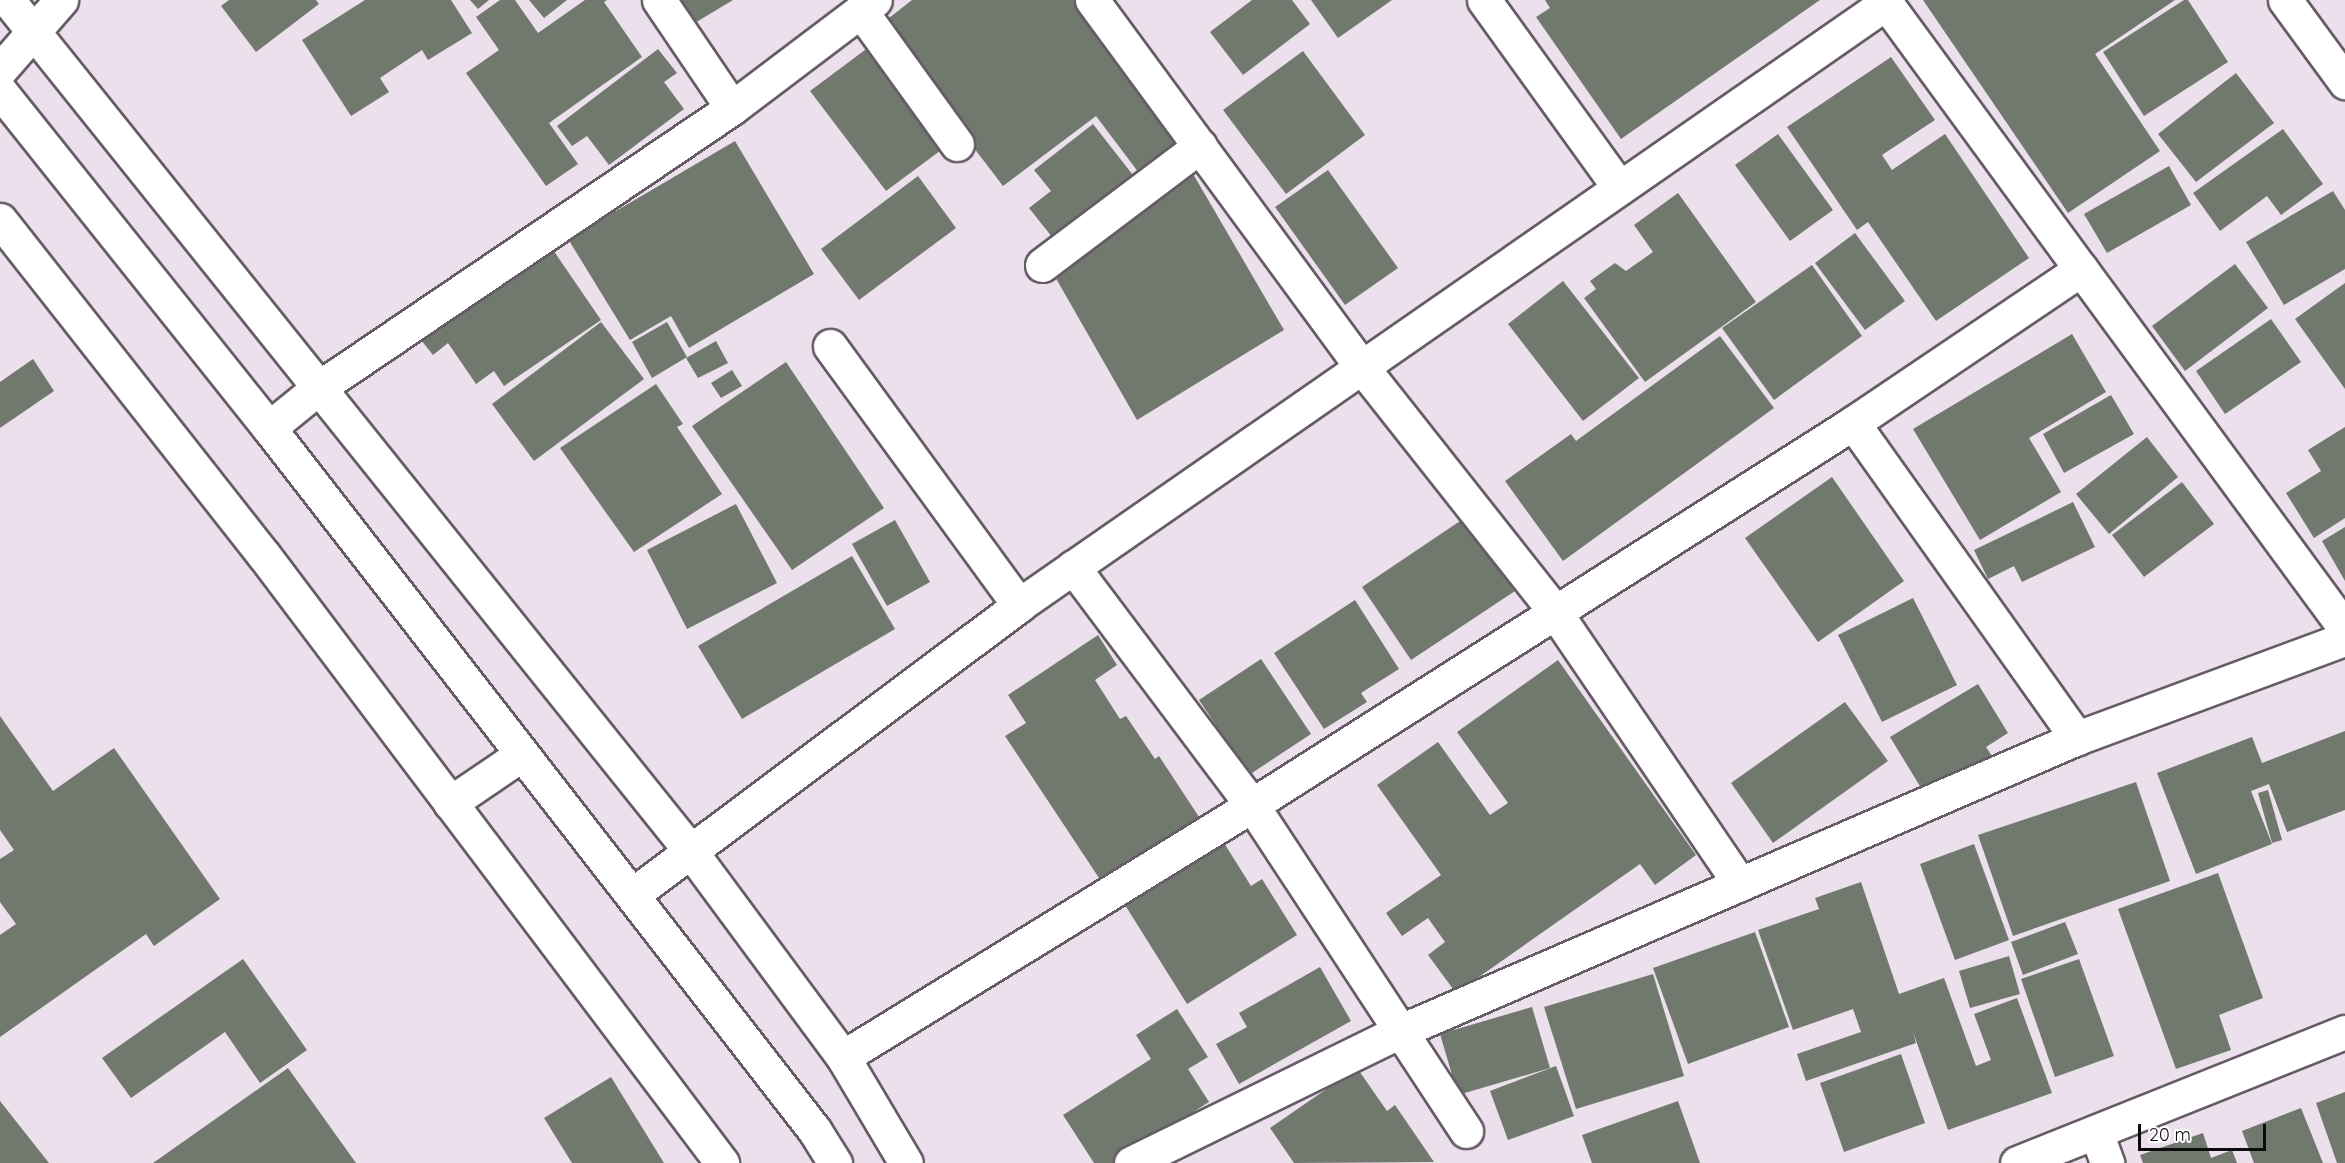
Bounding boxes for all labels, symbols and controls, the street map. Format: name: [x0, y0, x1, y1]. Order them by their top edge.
scale bar: [2141, 1112, 2268, 1150]
text: 20 m: [2149, 1123, 2191, 1146]

